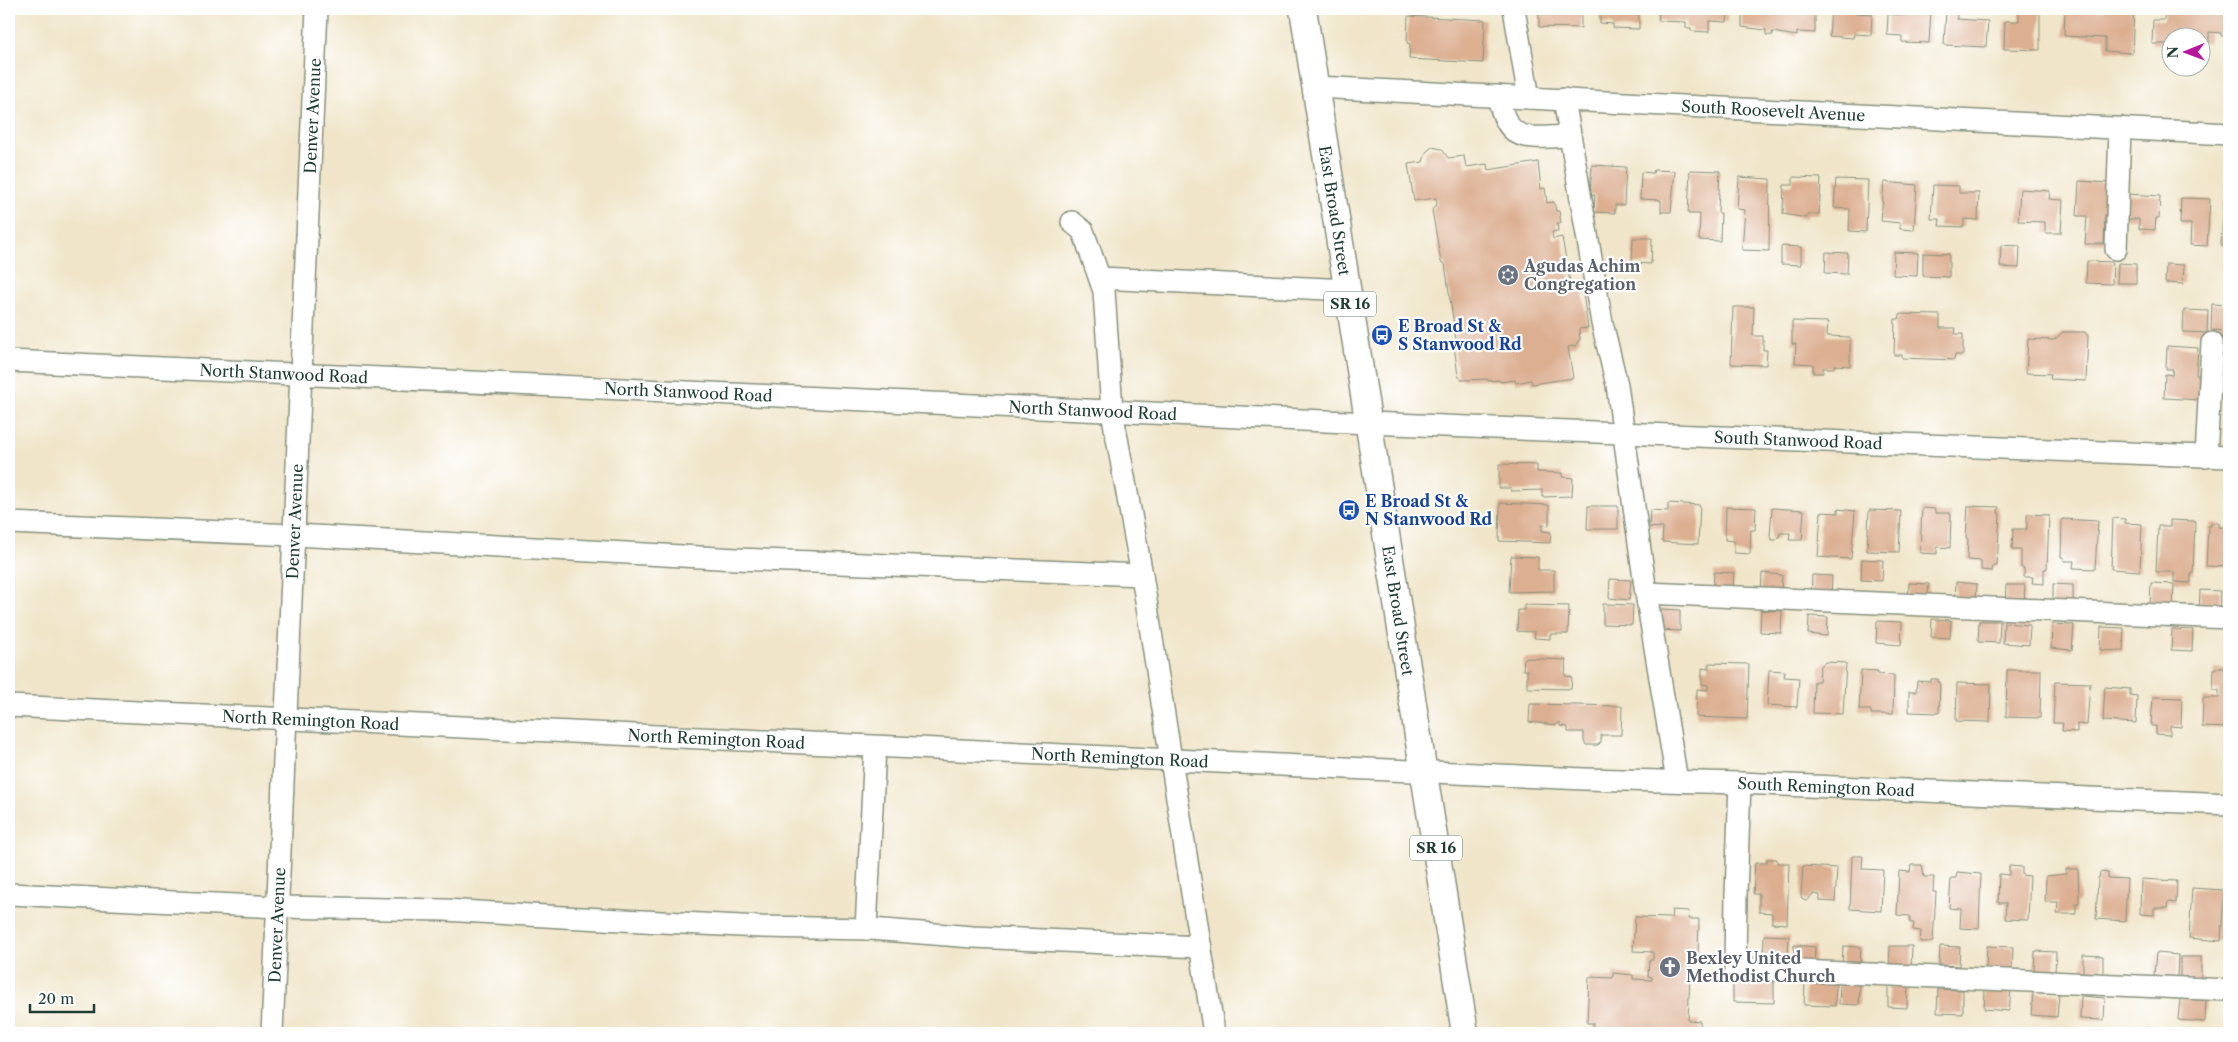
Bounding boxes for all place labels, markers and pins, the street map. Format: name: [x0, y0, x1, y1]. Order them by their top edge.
place label: Agudas Achim Congregation: [1523, 256, 1641, 294]
synagogue icon: Agudas Achim Congregation: [1496, 263, 1520, 287]
place label: E Broad St & S Stanwood Rd: [1398, 316, 1522, 354]
bus stop icon: E Broad St & S Stanwood Rd: [1370, 323, 1394, 347]
place label: E Broad St & N Stanwood Rd: [1365, 491, 1493, 529]
bus stop icon: E Broad St & N Stanwood Rd: [1337, 498, 1361, 522]
place label: Bexley United Methodist Church: [1686, 948, 1836, 986]
church icon: Bexley United Methodist Church: [1658, 955, 1682, 979]

